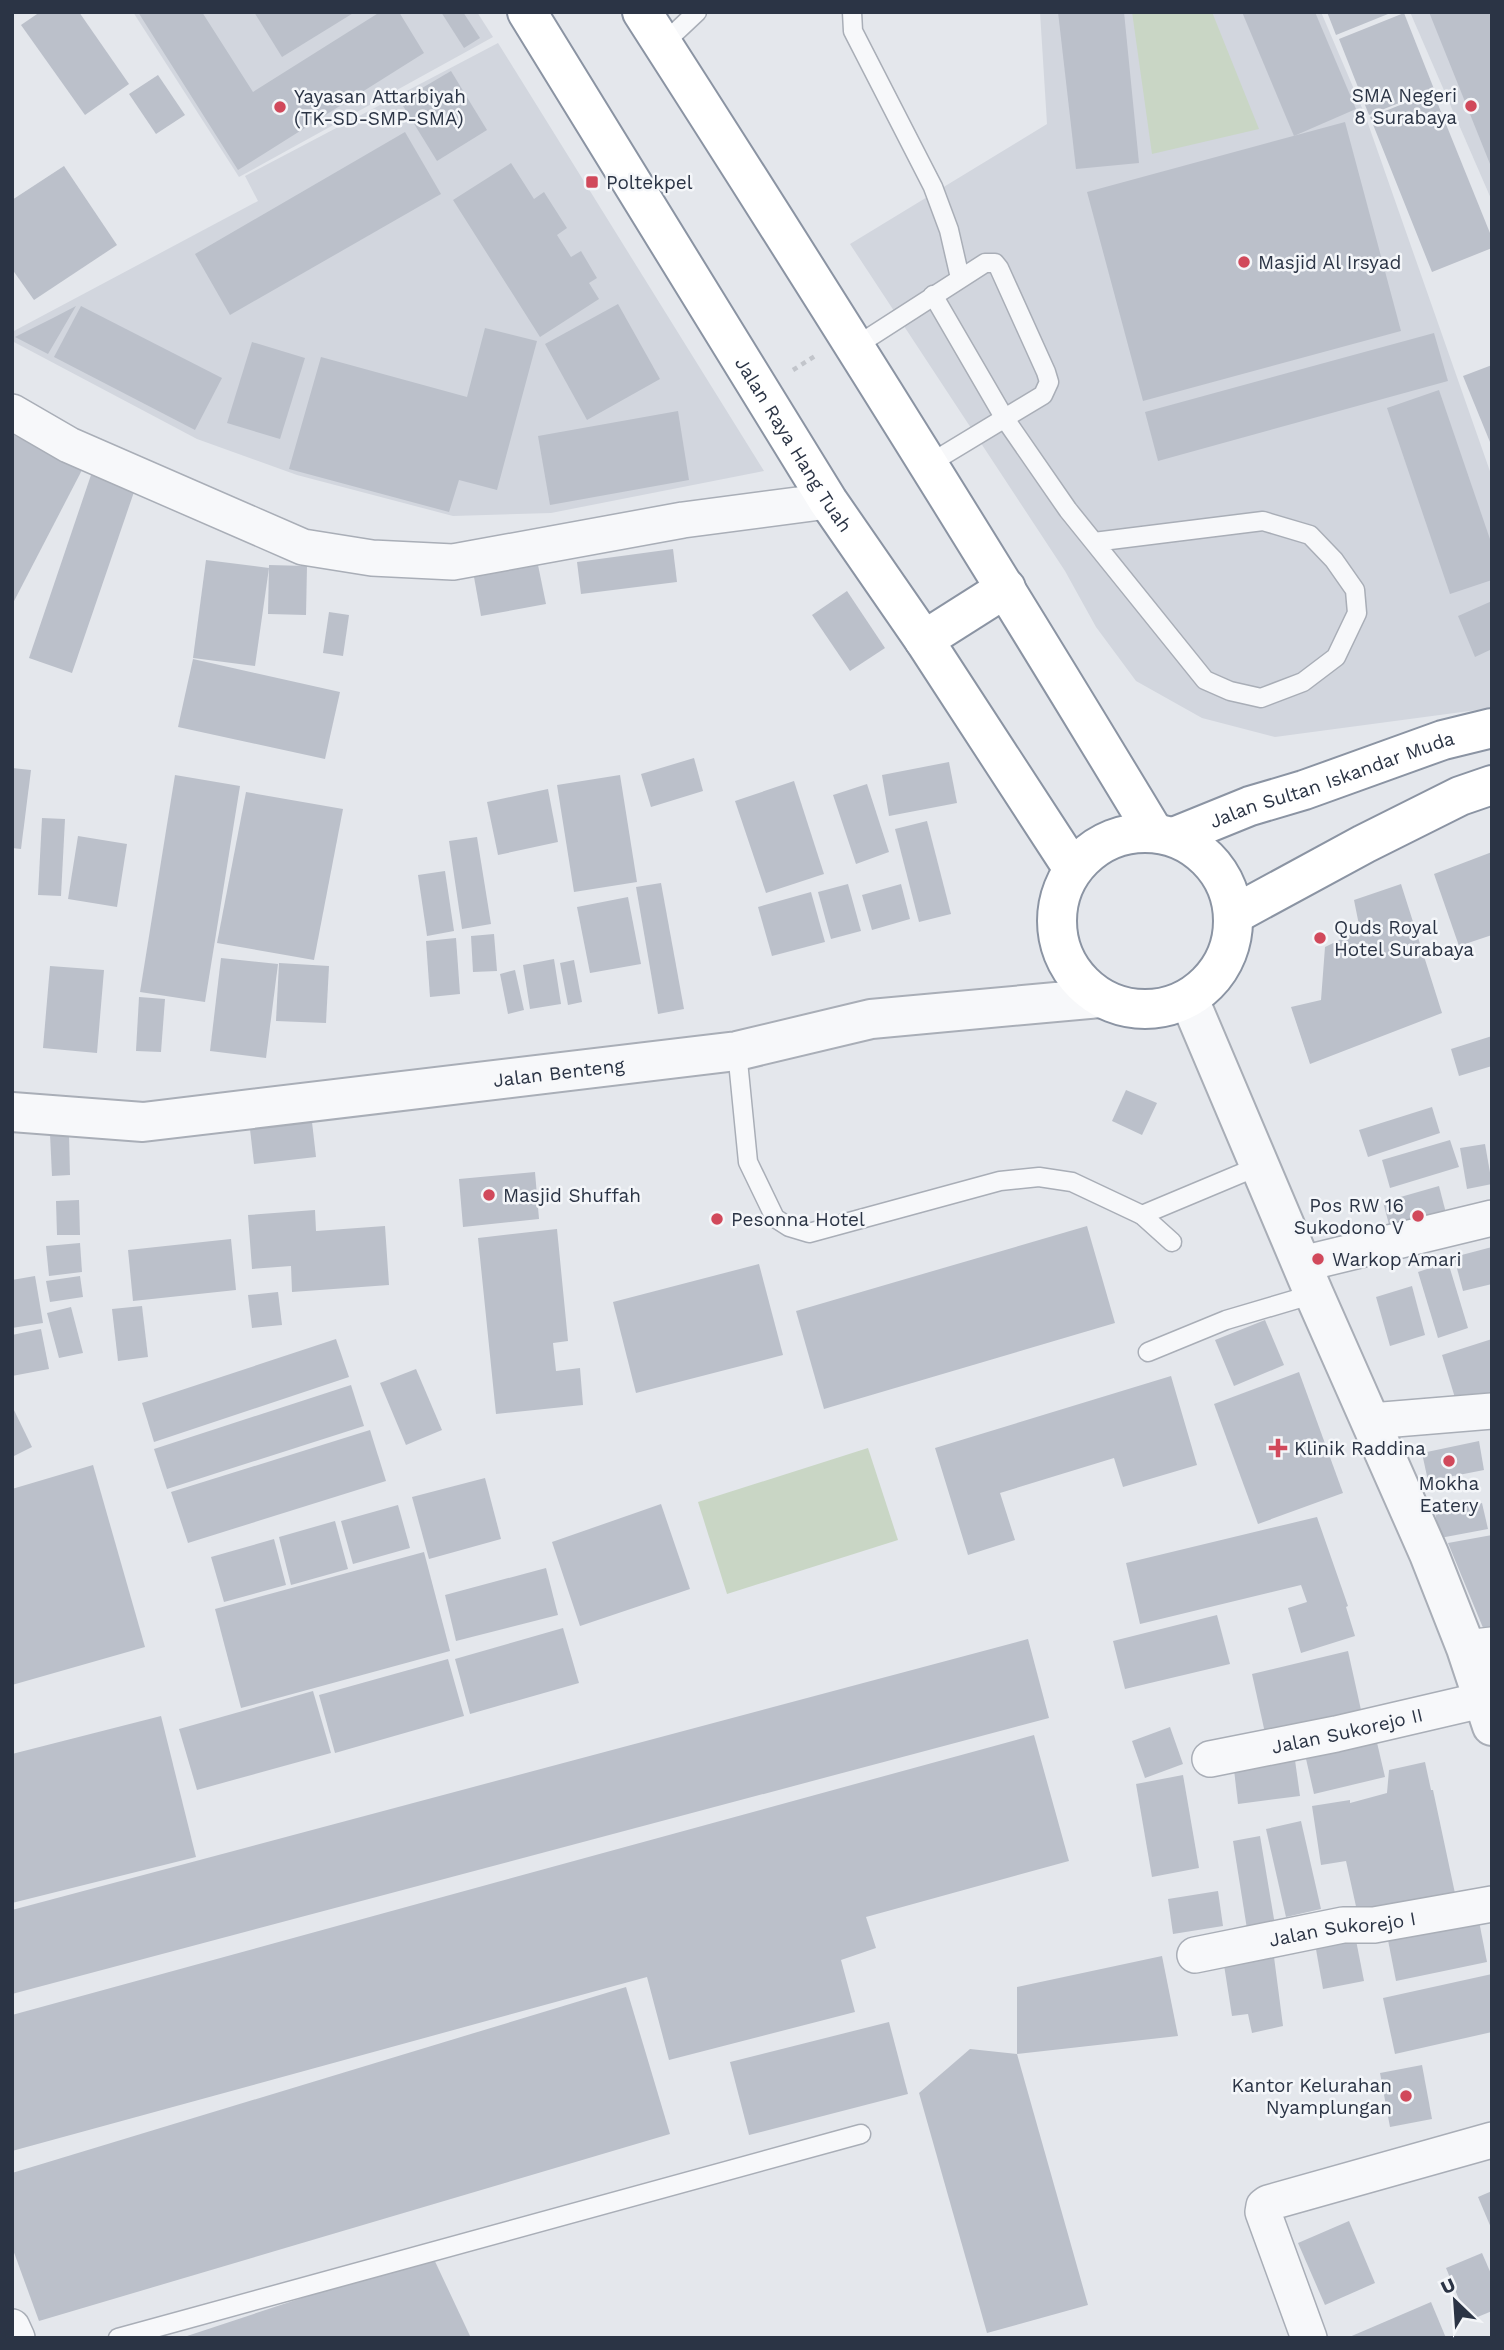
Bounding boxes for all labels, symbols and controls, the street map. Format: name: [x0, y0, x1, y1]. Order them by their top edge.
place label: SMA Negeri 8 Surabaya: [1352, 84, 1457, 129]
place label: Yayasan Attarbiyah (TK-SD-SMP-SMA): [294, 85, 466, 130]
marker: SMA Negeri 8 Surabaya: [1463, 98, 1479, 114]
marker: Yayasan Attarbiyah (TK-SD-SMP-SMA): [272, 99, 288, 115]
place label: Poltekpel: [606, 171, 693, 194]
marker: Poltekpel: [584, 174, 600, 190]
place label: Masjid Al Irsyad: [1258, 251, 1401, 274]
marker: Masjid Al Irsyad: [1236, 254, 1252, 270]
street label: Jalan Raya Hang Tuah: [730, 352, 857, 536]
street label: Jalan Sultan Iskandar Muda: [1206, 726, 1457, 833]
place label: Quds Royal Hotel Surabaya: [1334, 916, 1474, 961]
marker: Quds Royal Hotel Surabaya: [1312, 930, 1328, 946]
street label: Jalan Benteng: [492, 1053, 626, 1092]
place label: Masjid Shuffah: [503, 1184, 641, 1207]
marker: Masjid Shuffah: [481, 1187, 497, 1203]
place label: Pos RW 16 Sukodono V: [1294, 1194, 1404, 1239]
place label: Pesonna Hotel: [731, 1208, 865, 1231]
marker: Pos RW 16 Sukodono V: [1410, 1208, 1426, 1224]
marker: Pesonna Hotel: [709, 1211, 725, 1227]
place label: Warkop Amari: [1332, 1248, 1462, 1271]
marker: Warkop Amari: [1310, 1251, 1326, 1267]
place label: Klinik Raddina: [1294, 1437, 1426, 1460]
marker: Klinik Raddina: [1268, 1438, 1288, 1458]
marker: Mokha Eatery: [1441, 1453, 1457, 1469]
place label: Mokha Eatery: [1419, 1472, 1480, 1517]
street label: Jalan Sukorejo II: [1269, 1703, 1425, 1758]
street label: Jalan Sukorejo I: [1267, 1906, 1418, 1951]
place label: Kantor Kelurahan Nyamplungan: [1232, 2074, 1392, 2119]
marker: Kantor Kelurahan Nyamplungan: [1398, 2088, 1414, 2104]
north arrow: [1420, 2266, 1490, 2336]
text: U: [1437, 2273, 1459, 2299]

